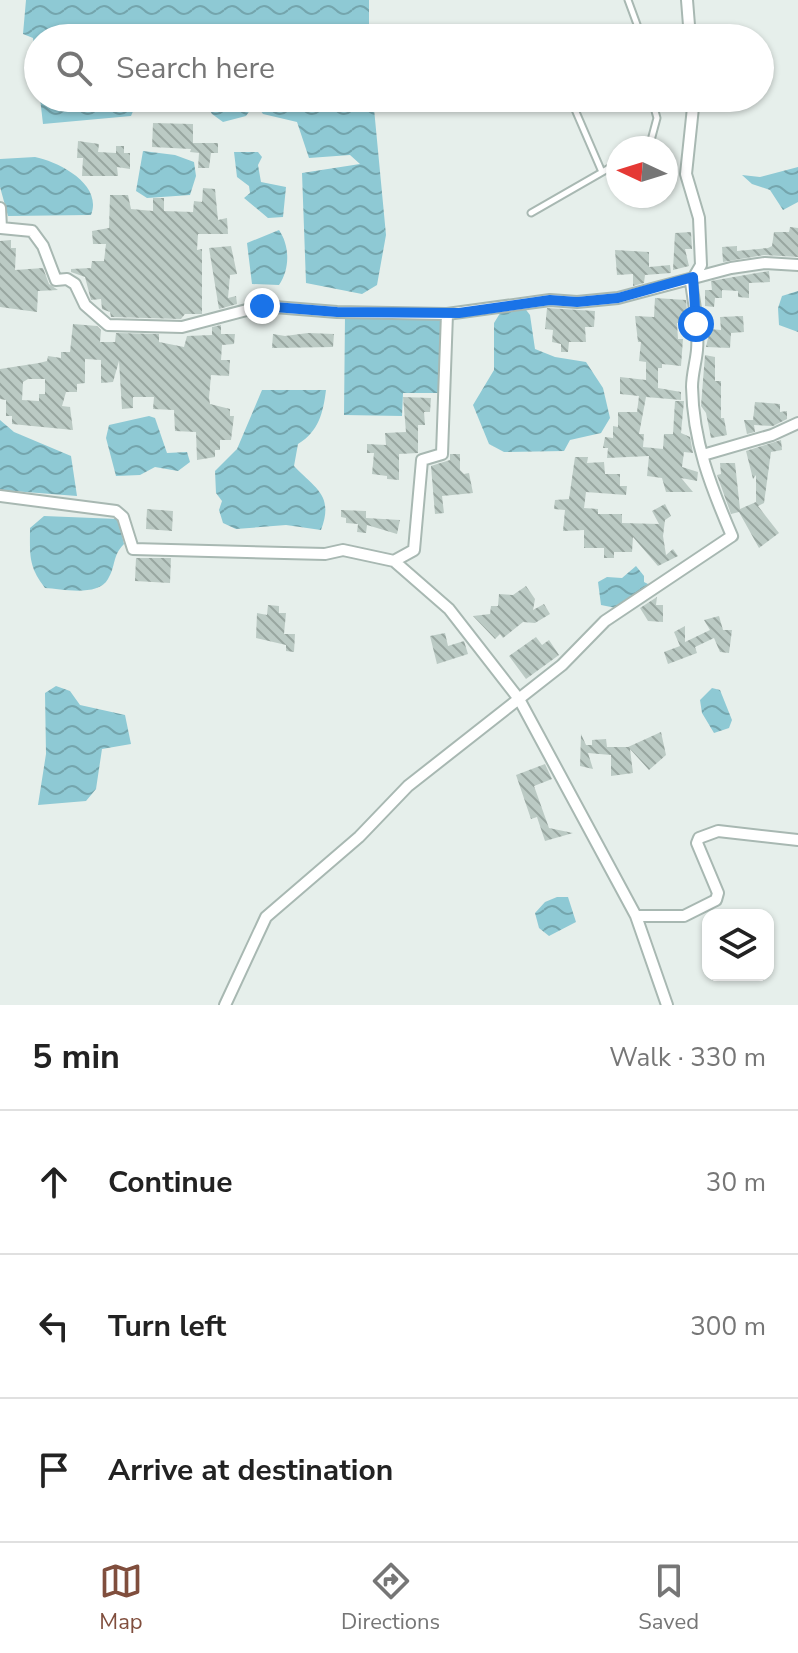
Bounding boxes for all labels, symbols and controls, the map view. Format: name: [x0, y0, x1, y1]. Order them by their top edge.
search box: [24, 24, 774, 112]
icon: search: [52, 46, 96, 90]
text: Search here: [116, 48, 275, 89]
north arrow: [606, 136, 678, 208]
route end: [244, 288, 280, 324]
route start: [678, 306, 714, 342]
map controls: [702, 909, 774, 981]
button: layers: [702, 909, 774, 981]
text: 5 min: [32, 1034, 120, 1080]
text: Walk · 330 m: [609, 1040, 766, 1075]
icon: ahead: [32, 1160, 76, 1204]
text: Continue: [108, 1162, 233, 1203]
text: 30 m: [706, 1165, 766, 1200]
icon: left: [32, 1304, 76, 1348]
text: Turn left: [108, 1306, 226, 1347]
text: 300 m: [690, 1309, 766, 1344]
icon: arrive: [32, 1448, 76, 1492]
text: Arrive at destination: [108, 1450, 393, 1491]
tab: Map: [99, 1559, 143, 1637]
tab: Directions: [341, 1559, 440, 1637]
tab: Saved: [638, 1559, 699, 1637]

